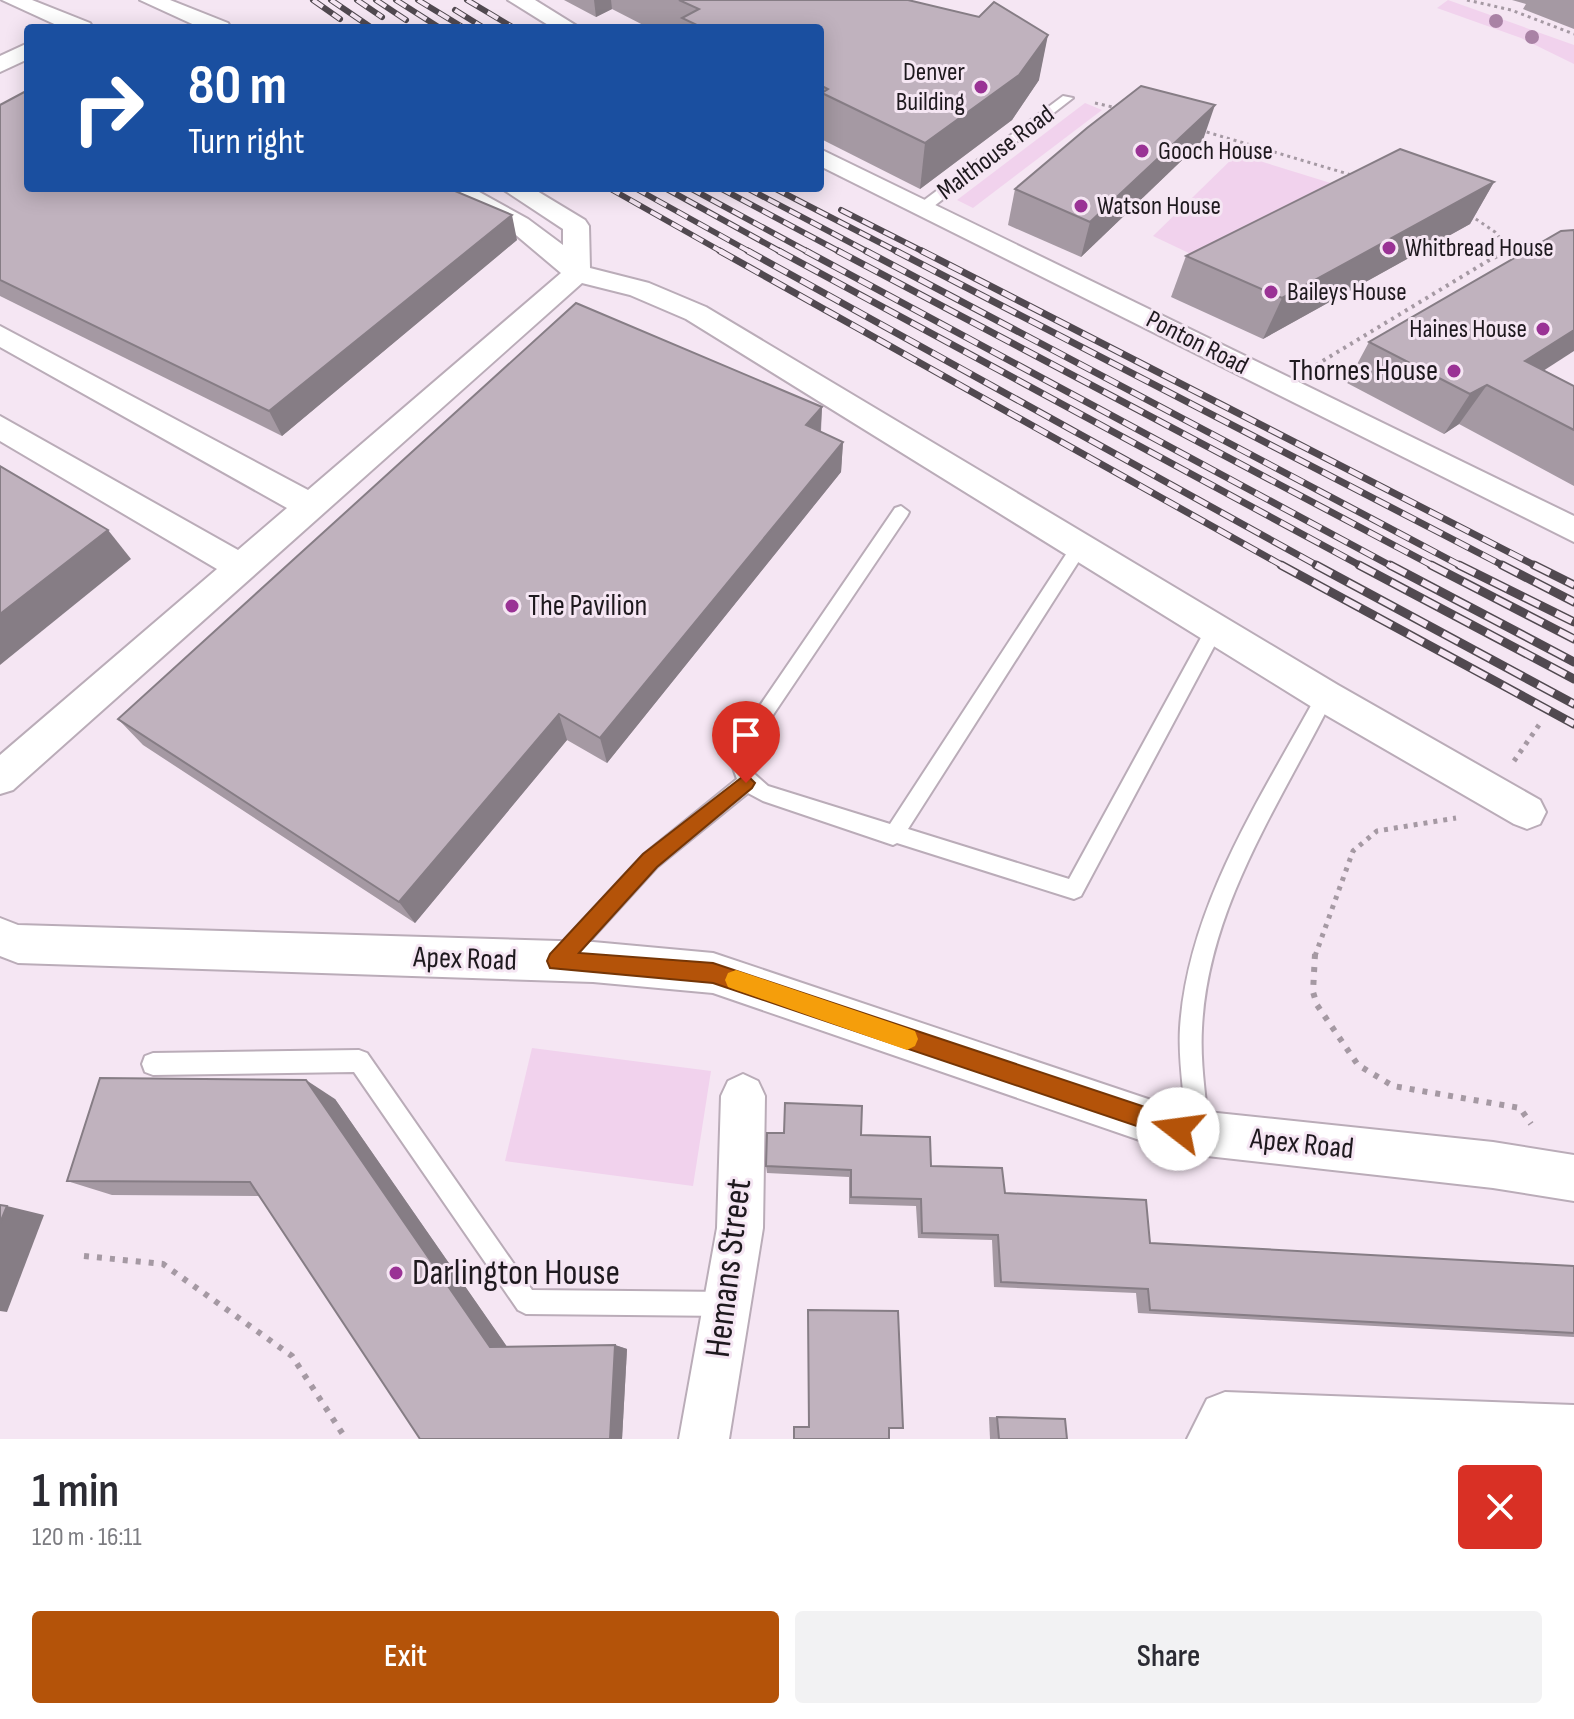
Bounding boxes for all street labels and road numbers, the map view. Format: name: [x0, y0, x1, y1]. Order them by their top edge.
street label: Malthouse Road: [931, 99, 1061, 207]
street label: Ponton Road: [1141, 304, 1253, 382]
street label: Apex Road: [412, 939, 517, 979]
street label: Apex Road: [1248, 1121, 1355, 1167]
street label: Hemans Street: [697, 1176, 761, 1360]

